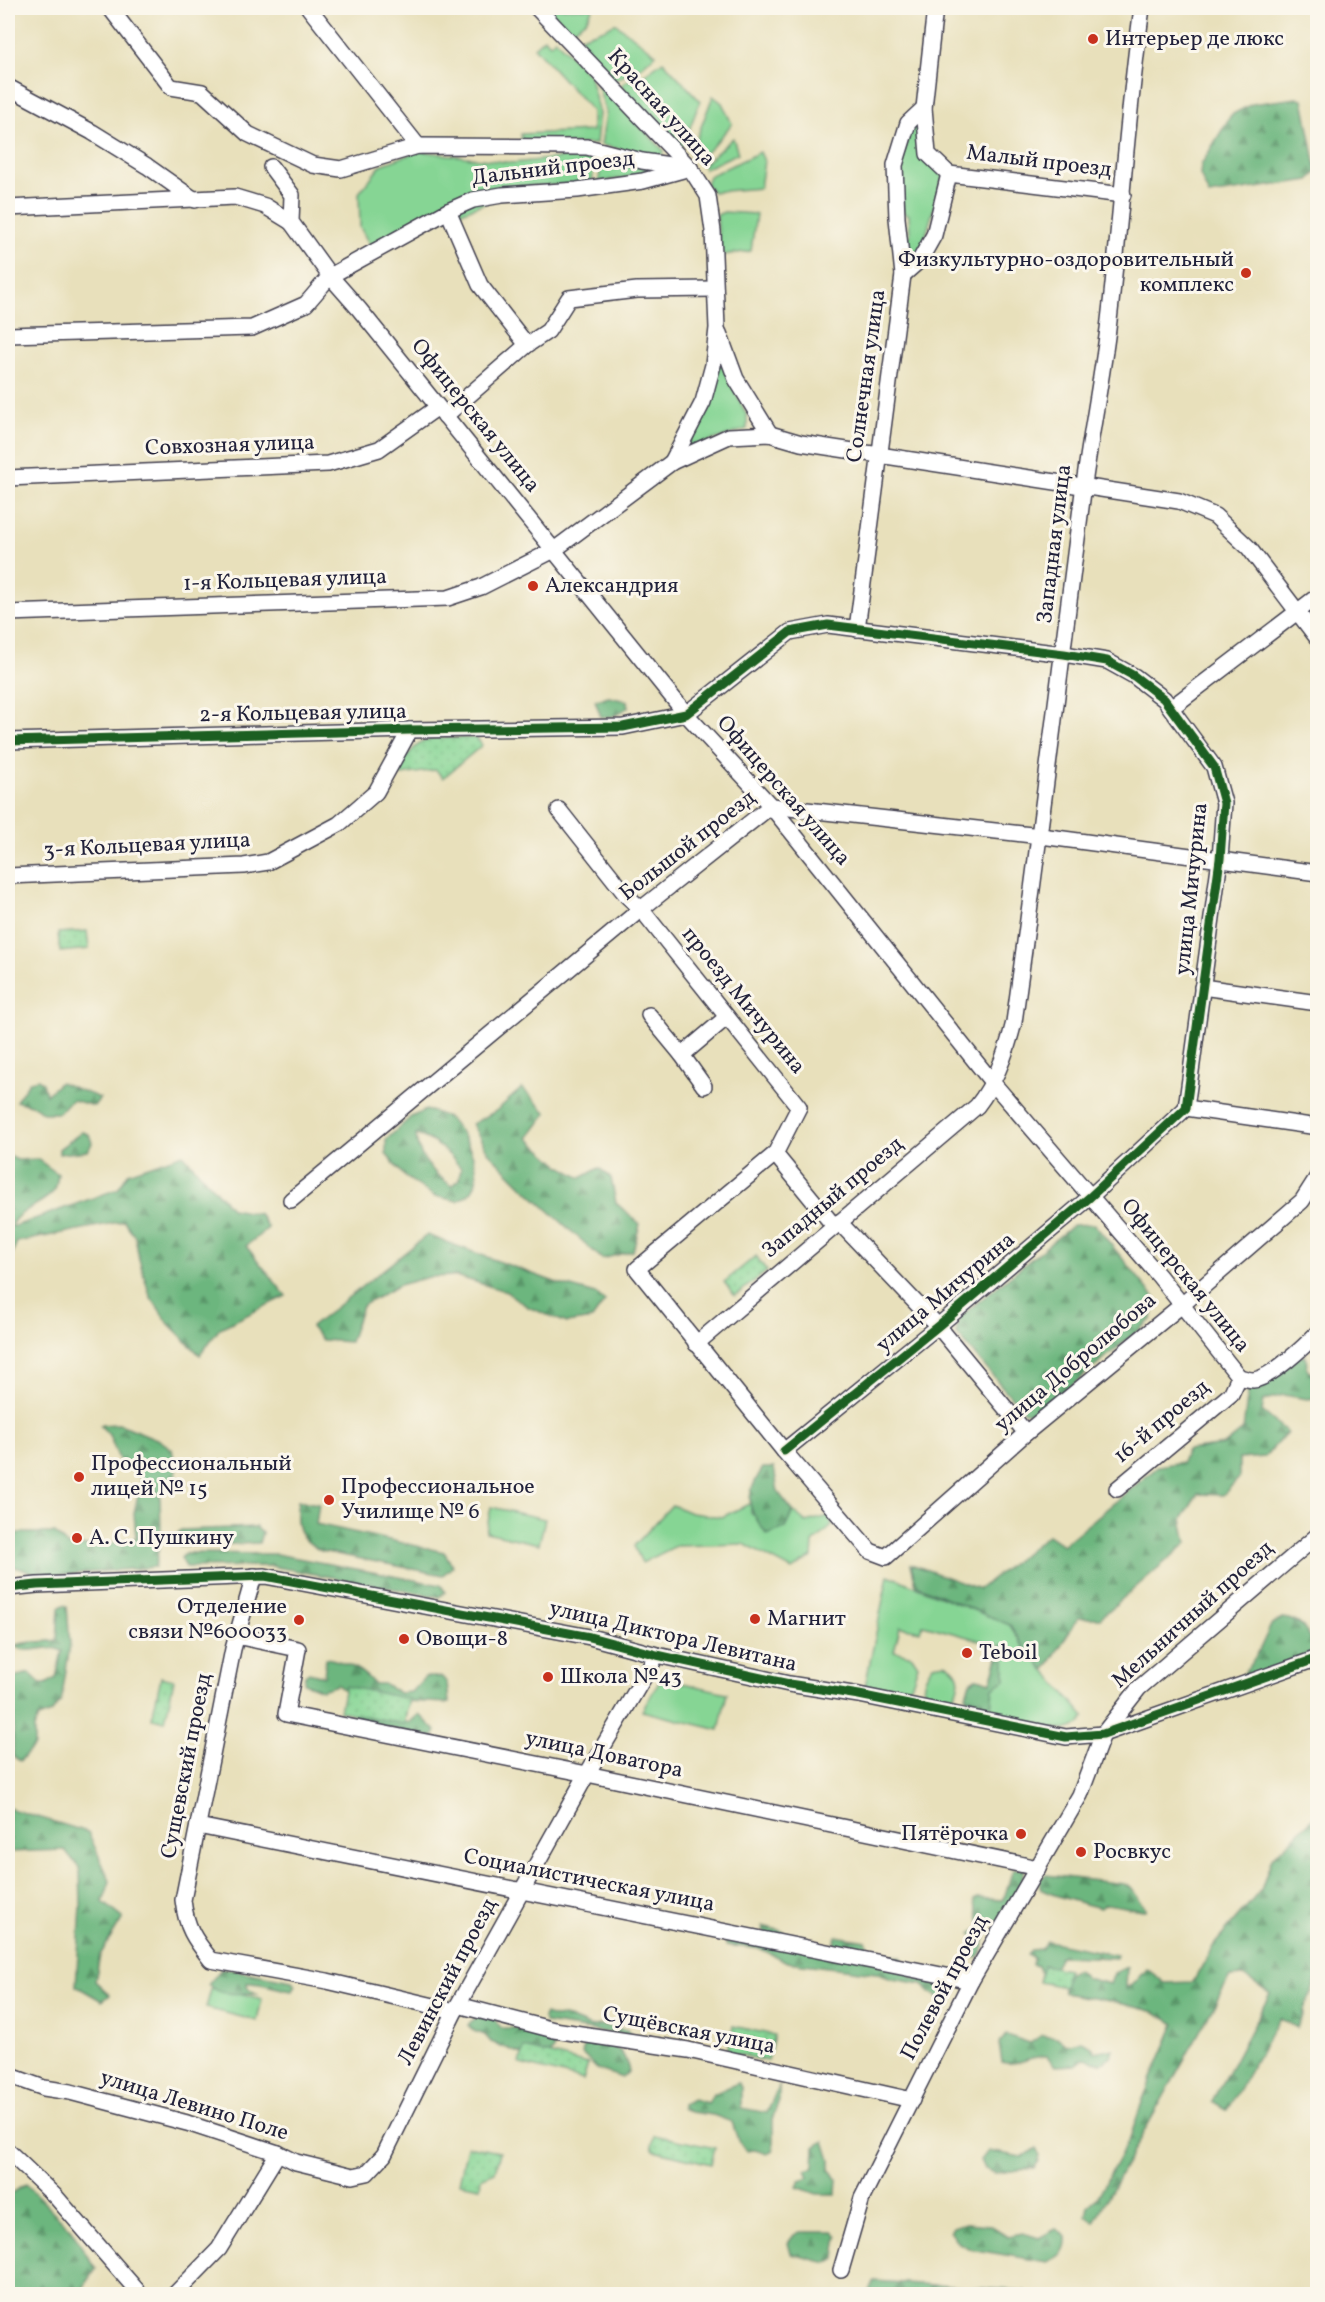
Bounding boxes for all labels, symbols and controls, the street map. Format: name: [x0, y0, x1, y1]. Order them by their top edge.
place label: Интерьер де люкс: [1105, 24, 1284, 55]
marker: Интерьер де люкс: [1086, 32, 1100, 46]
street label: Красная улица: [600, 42, 722, 174]
street label: Малый проезд: [965, 138, 1114, 186]
street label: Дальний проезд: [470, 144, 637, 194]
place label: Физкультурно-оздоровительный комплекс: [898, 245, 1234, 301]
marker: Физкультурно-оздоровительный комплекс: [1239, 266, 1253, 280]
street label: Солнечная улица: [840, 287, 894, 465]
street label: Офицерская улица: [403, 332, 547, 500]
street label: Совхозная улица: [145, 428, 315, 464]
street label: Западная улица: [1030, 462, 1080, 626]
street label: 1-я Кольцевая улица: [183, 562, 388, 600]
place label: Александрия: [545, 571, 678, 602]
marker: Александрия: [526, 579, 540, 593]
street label: 2-я Кольцевая улица: [199, 697, 407, 731]
street label: Офицерская улица: [709, 709, 857, 873]
street label: Большой проезд: [613, 783, 763, 909]
street label: улица Мичурина: [1168, 801, 1216, 977]
street label: 3-я Кольцевая улица: [43, 825, 251, 867]
street label: проезд Мичурина: [674, 921, 812, 1081]
street label: Западный проезд: [756, 1129, 911, 1266]
street label: Офицерская улица: [1113, 1192, 1257, 1360]
street label: улица Мичурина: [870, 1225, 1022, 1361]
street label: улица Добролюбова: [988, 1286, 1164, 1440]
street label: 16-й проезд: [1107, 1372, 1217, 1471]
place label: Профессиональный лицей № 15: [91, 1449, 292, 1505]
marker: Профессиональный лицей № 15: [72, 1470, 86, 1484]
place label: Профессиональное Училище № 6: [341, 1472, 535, 1528]
marker: Профессиональное Училище № 6: [322, 1493, 336, 1507]
place label: А. С. Пушкину: [89, 1523, 234, 1554]
marker: А. С. Пушкину: [70, 1531, 84, 1545]
street label: Мельничный проезд: [1105, 1534, 1281, 1696]
place label: Отделение связи №600033: [128, 1592, 287, 1648]
street label: улица Диктора Левитана: [546, 1593, 800, 1681]
place label: Магнит: [767, 1604, 846, 1635]
marker: Магнит: [748, 1612, 762, 1626]
marker: Отделение связи №600033: [292, 1613, 306, 1627]
place label: Овощи-8: [416, 1624, 508, 1655]
marker: Овощи-8: [397, 1632, 411, 1646]
place label: Teboil: [979, 1638, 1038, 1669]
marker: Teboil: [960, 1646, 974, 1660]
place label: Школа №43: [560, 1662, 682, 1693]
street label: Сущевский проезд: [154, 1670, 220, 1861]
marker: Школа №43: [541, 1670, 555, 1684]
street label: улица Доватора: [522, 1723, 686, 1787]
place label: Пятёрочка: [901, 1819, 1009, 1850]
marker: Пятёрочка: [1014, 1827, 1028, 1841]
place label: Росвкус: [1093, 1837, 1171, 1868]
street label: Социалистическая улица: [461, 1841, 717, 1921]
marker: Росвкус: [1074, 1845, 1088, 1859]
street label: Левинский проезд: [391, 1892, 505, 2071]
street label: Полевой проезд: [894, 1909, 997, 2066]
street label: Сущёвская улица: [600, 1999, 778, 2063]
street label: улица Левино Поле: [96, 2063, 292, 2149]

